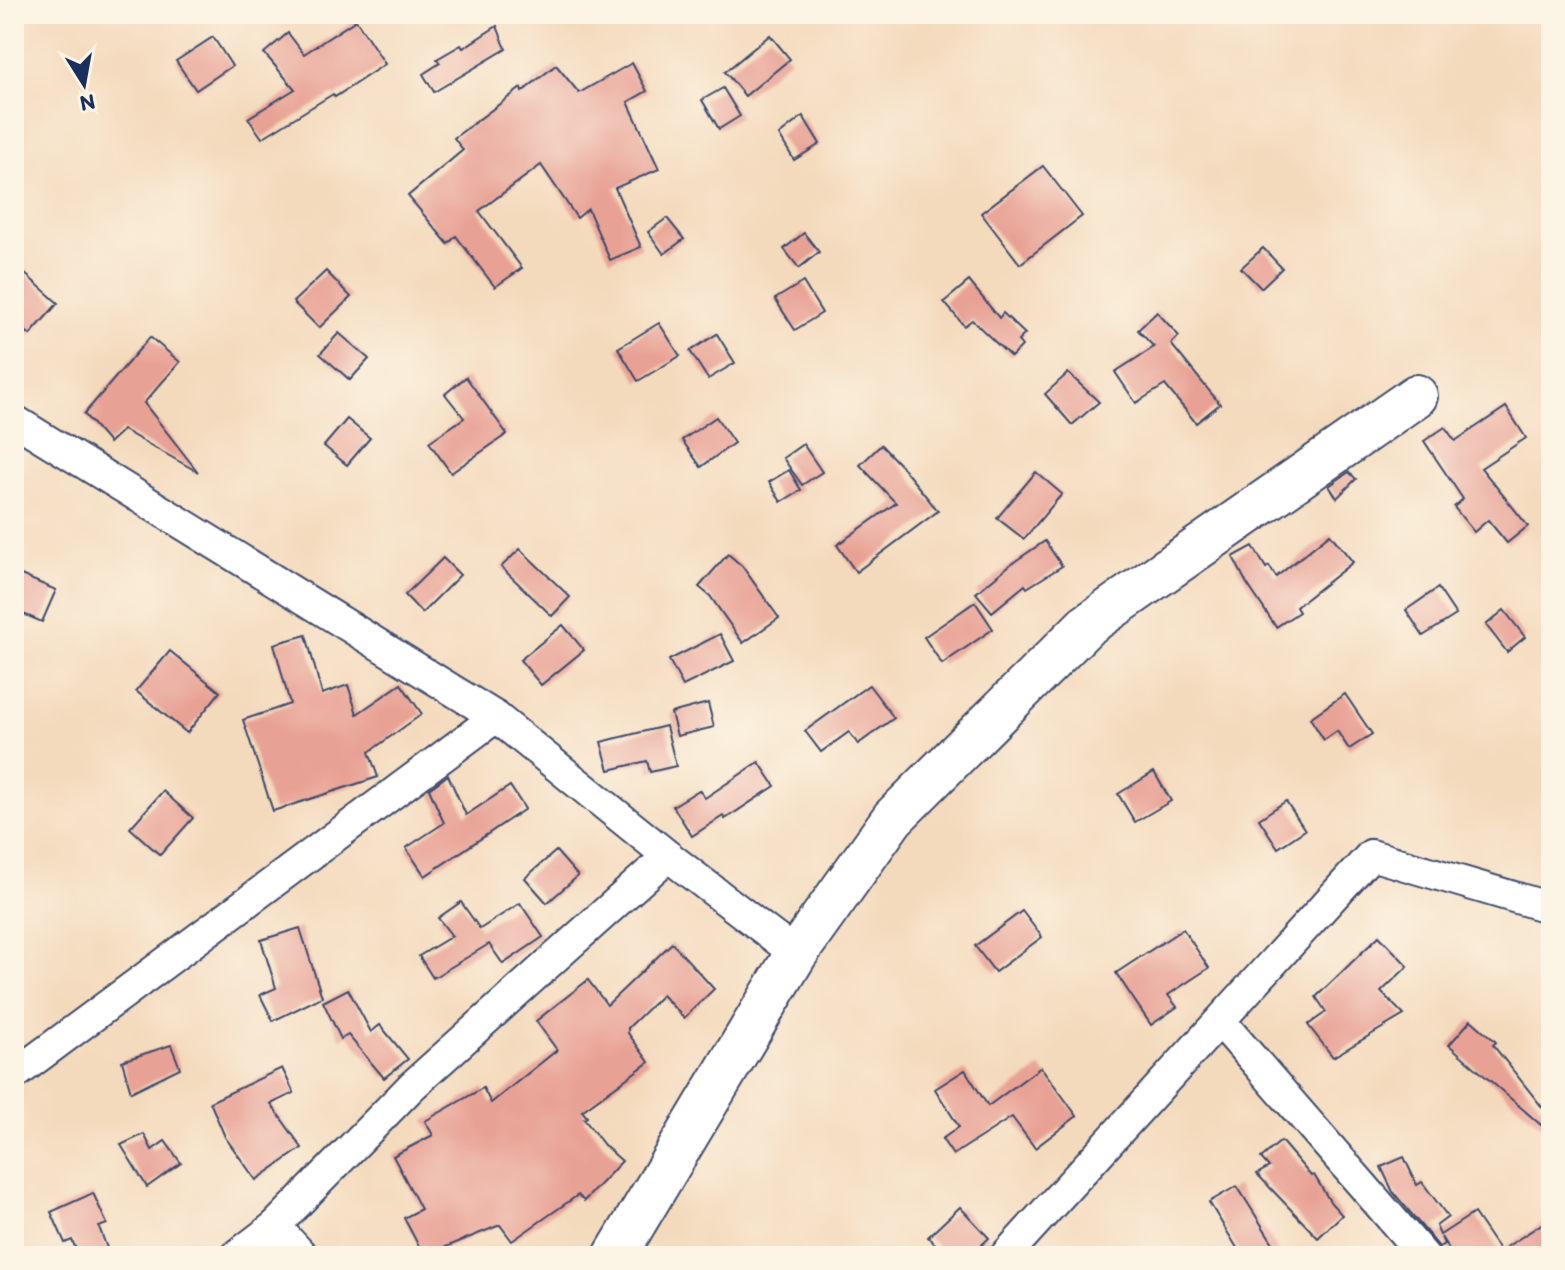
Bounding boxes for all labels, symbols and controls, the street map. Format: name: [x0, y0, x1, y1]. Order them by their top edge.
north arrow: [44, 44, 124, 124]
text: N: [78, 88, 98, 118]

